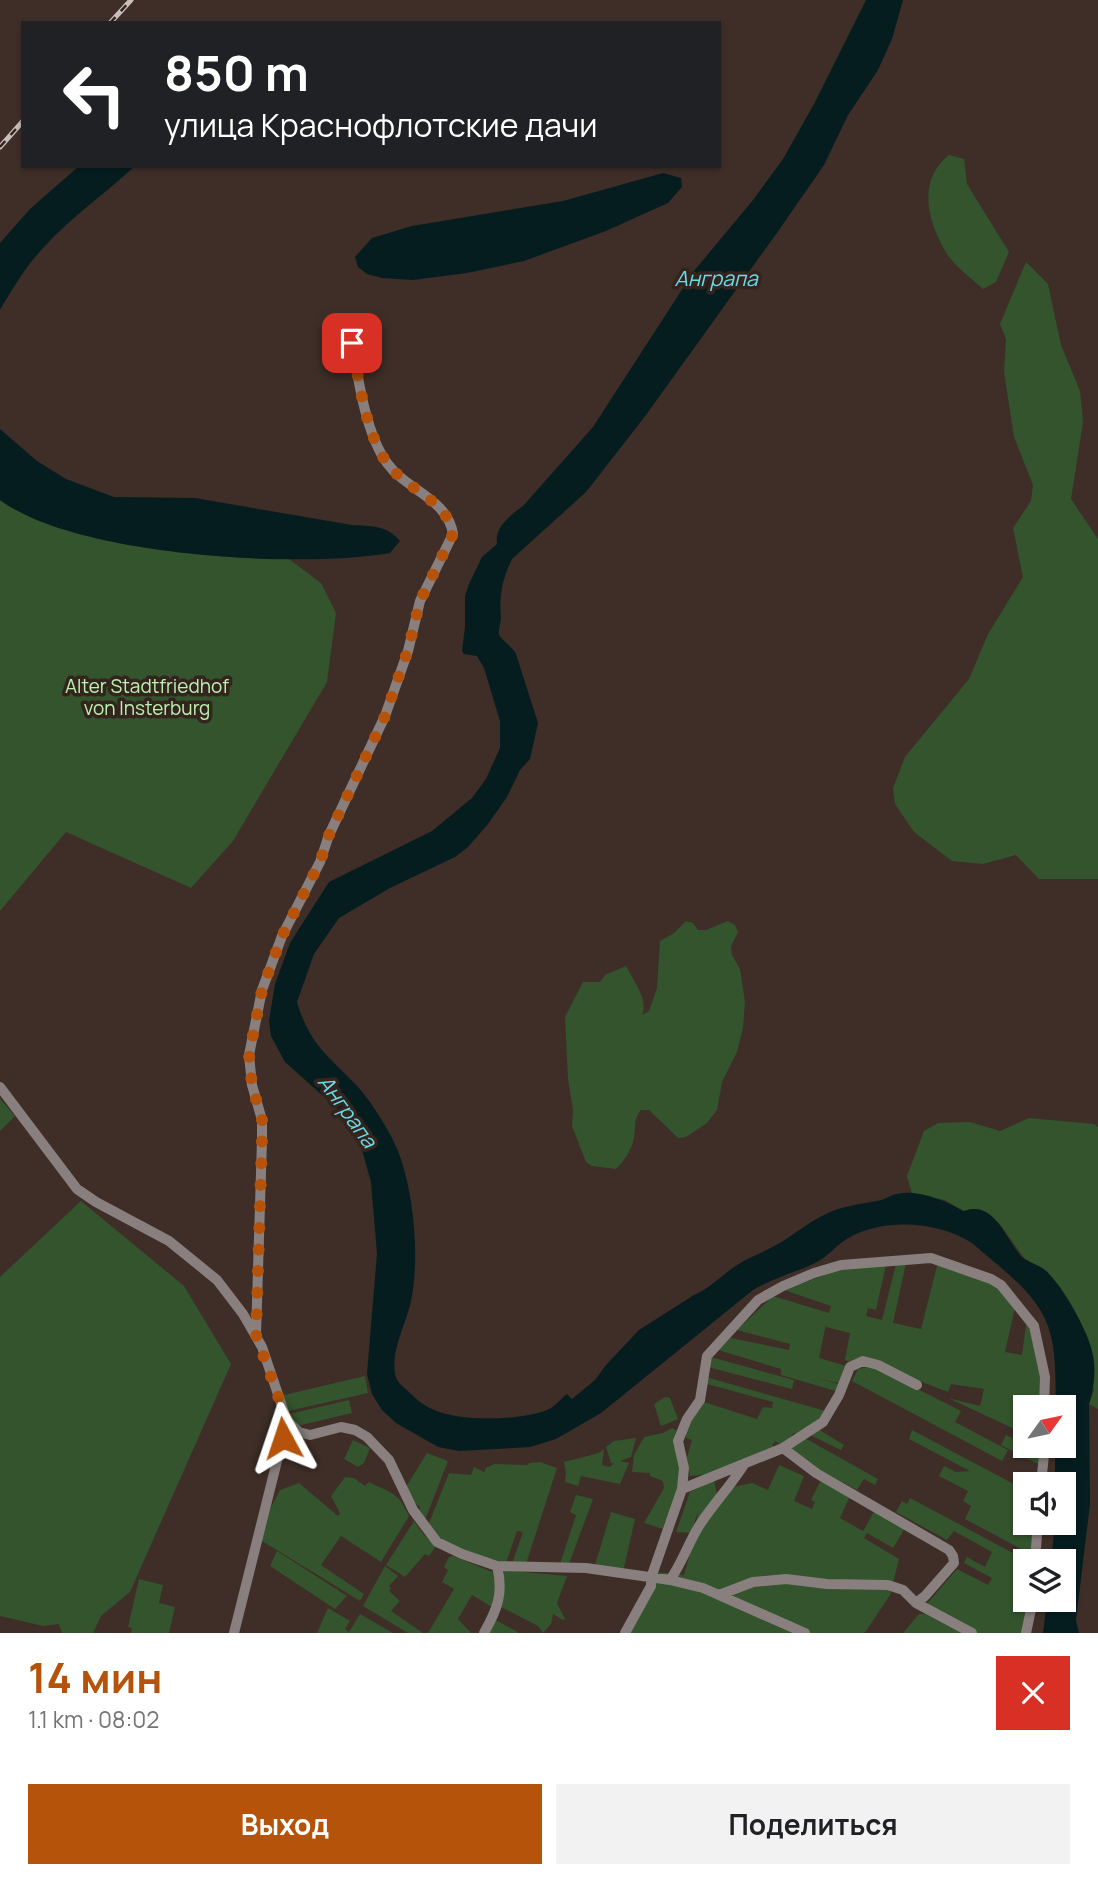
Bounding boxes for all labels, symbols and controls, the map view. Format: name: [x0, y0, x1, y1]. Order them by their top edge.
text: 850 m: [164, 39, 309, 106]
icon: left: [49, 49, 140, 140]
text: улица Краснофлотские дачи: [164, 103, 597, 147]
water label: Анграпа: [674, 264, 759, 292]
pin: [322, 313, 382, 373]
icon: arrive: [333, 324, 371, 362]
park label: Alter Stadtfriedhof von Insterburg: [65, 673, 229, 721]
water label: Анграпа: [312, 1069, 385, 1154]
north arrow: [1013, 1395, 1076, 1458]
map controls: [1013, 1395, 1076, 1612]
position arrow: [246, 1401, 320, 1475]
button: sound: [1013, 1472, 1076, 1535]
button: layers: [1013, 1549, 1076, 1612]
text: 14 мин: [28, 1648, 162, 1706]
button: close: [996, 1656, 1070, 1730]
text: 1.1 km · 08:02: [28, 1703, 159, 1735]
button: Выход: [28, 1784, 542, 1864]
button: Поделиться: [556, 1784, 1070, 1864]

